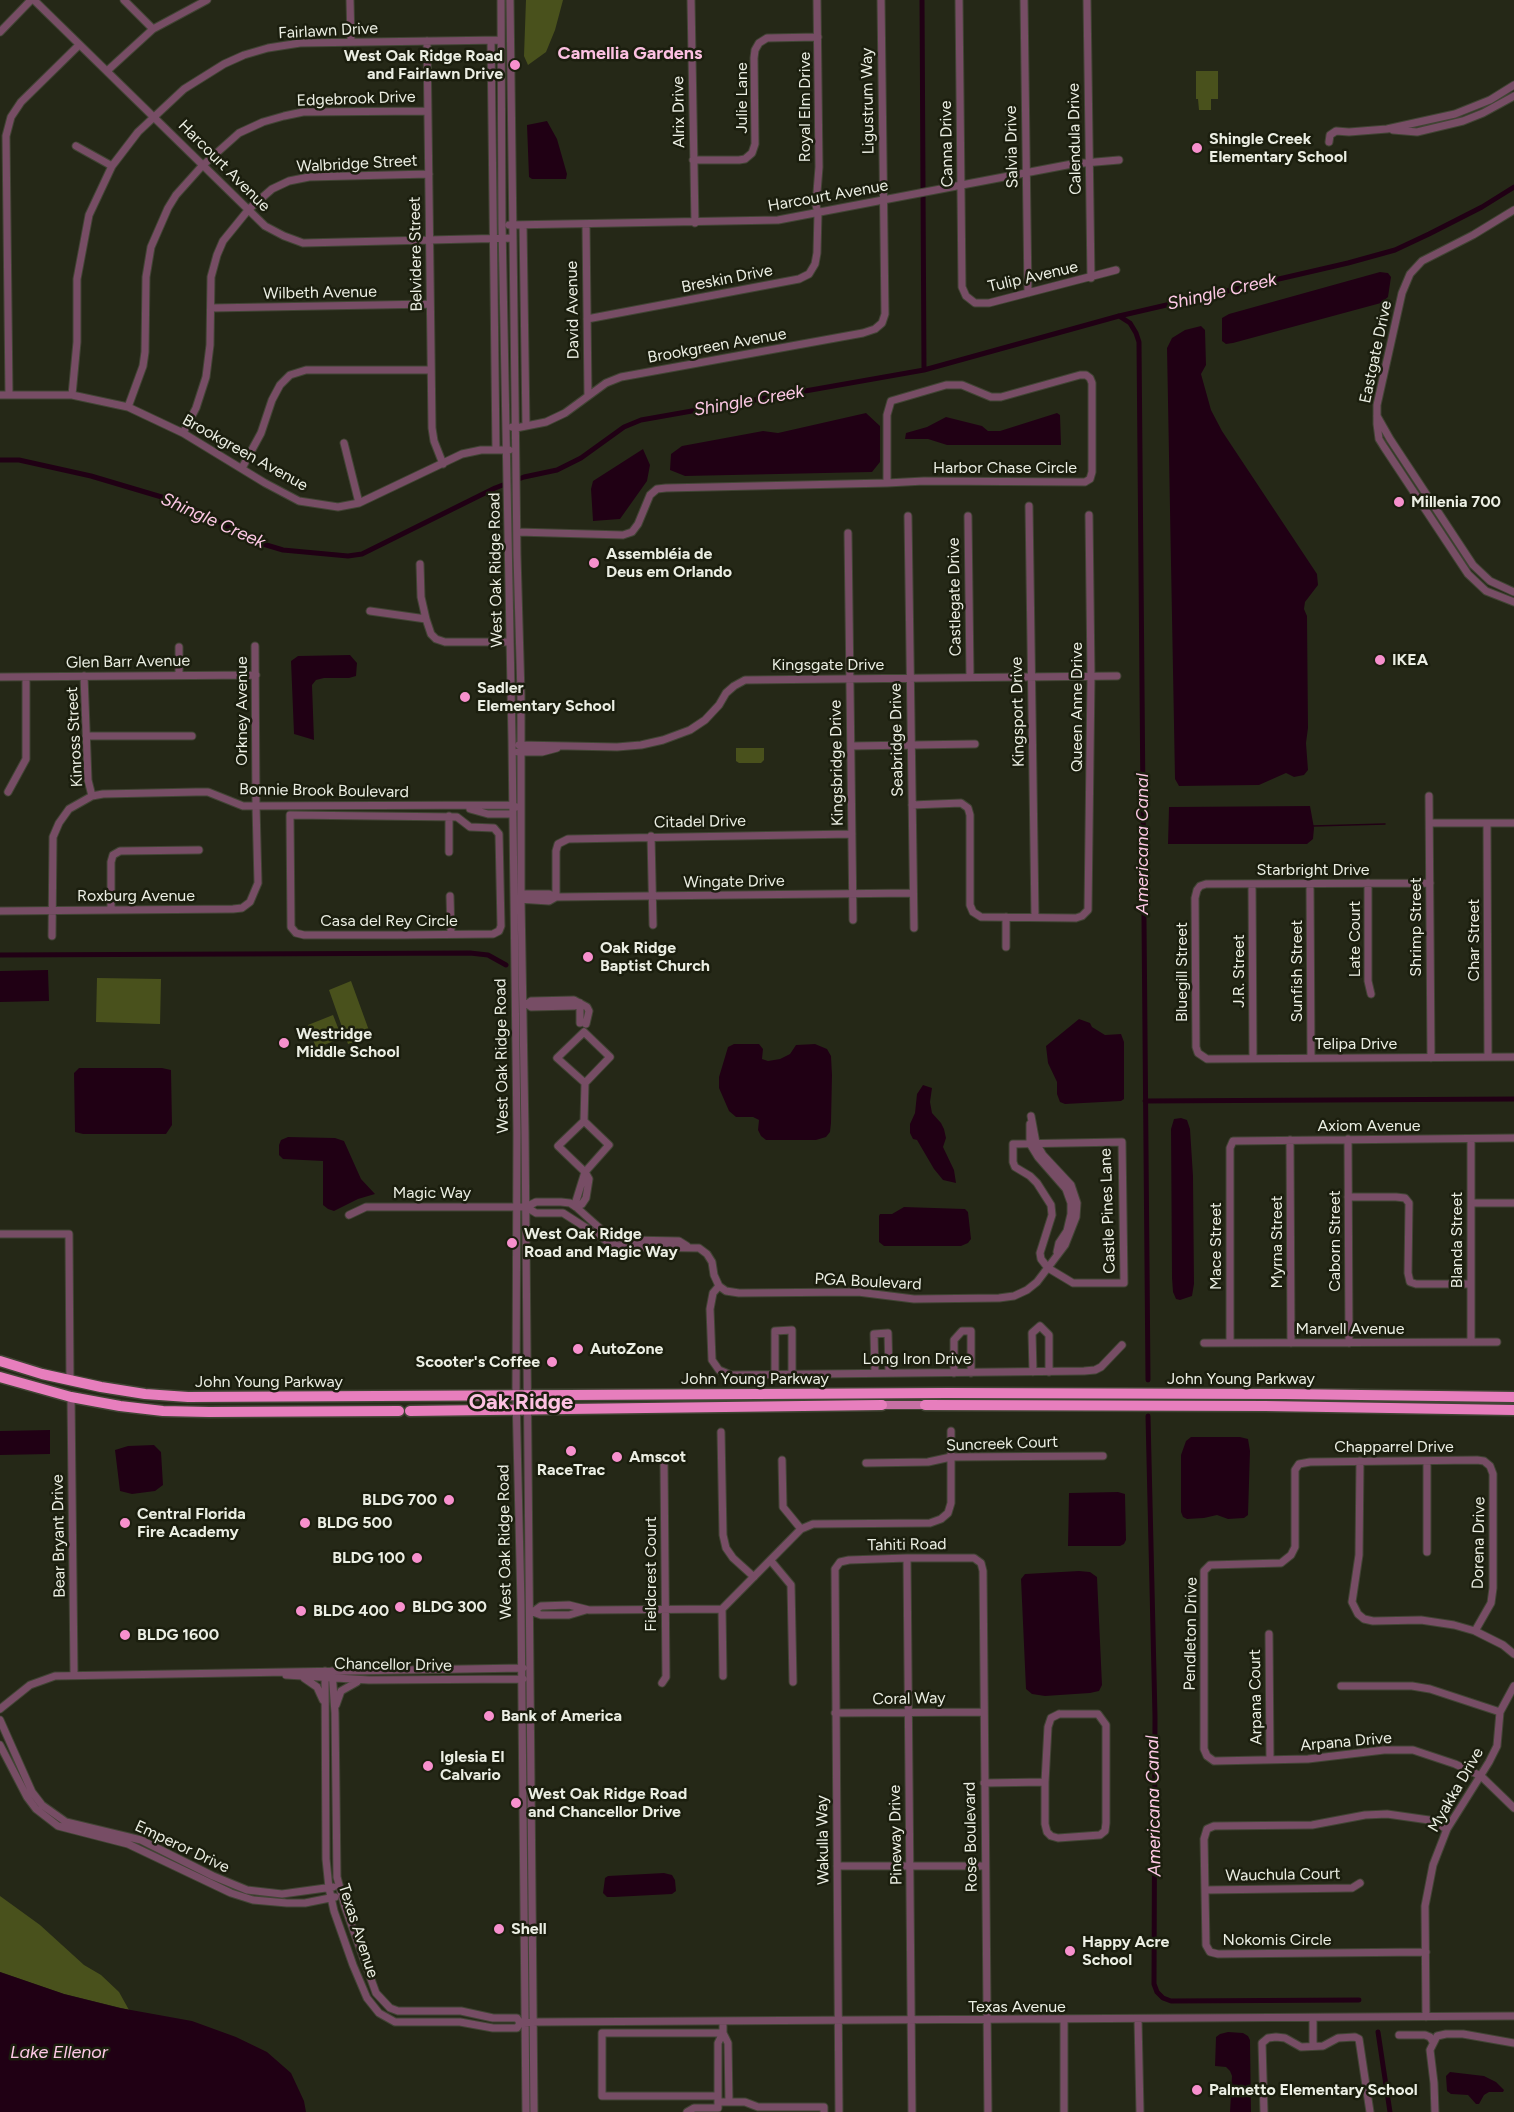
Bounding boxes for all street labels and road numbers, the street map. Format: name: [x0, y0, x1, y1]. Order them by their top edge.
street label: Fairlawn Drive: [278, 19, 378, 43]
street label: Ligustrum Way: [857, 47, 879, 155]
street label: Royal Elm Drive: [795, 52, 815, 162]
street label: Julie Lane: [732, 62, 752, 134]
street label: Alrix Drive: [669, 76, 689, 148]
street label: Calendula Drive: [1064, 83, 1086, 195]
street label: Edgebrook Drive: [296, 87, 416, 111]
street label: Canna Drive: [937, 101, 957, 187]
street label: Salvia Drive: [1002, 106, 1022, 188]
street label: Harcourt Avenue: [174, 116, 274, 216]
street label: Walbridge Street: [296, 151, 418, 177]
street label: Harcourt Avenue: [766, 176, 890, 216]
street label: Belvidere Street: [405, 196, 427, 312]
street label: Tulip Avenue: [986, 257, 1080, 297]
street label: David Avenue: [563, 261, 583, 359]
street label: Breskin Drive: [680, 261, 774, 297]
street label: Wilbeth Avenue: [263, 282, 377, 304]
street label: Eastgate Drive: [1356, 299, 1396, 405]
street label: Brookgreen Avenue: [646, 324, 788, 368]
street label: Brookgreen Avenue: [179, 411, 311, 495]
street label: Harbor Chase Circle: [933, 458, 1077, 478]
street label: West Oak Ridge Road: [485, 492, 507, 648]
street label: Castlegate Drive: [944, 537, 966, 657]
street label: Queen Anne Drive: [1067, 642, 1087, 772]
street label: Glen Barr Avenue: [66, 651, 190, 673]
street label: Kingsgate Drive: [772, 655, 884, 675]
street label: Orkney Avenue: [232, 656, 252, 766]
street label: Kingsport Drive: [1007, 657, 1029, 767]
street label: Seabridge Drive: [886, 683, 908, 797]
street label: Kinross Street: [63, 686, 87, 788]
street label: Kingsbridge Drive: [826, 700, 848, 826]
street label: Bonnie Brook Boulevard: [239, 780, 409, 802]
street label: Citadel Drive: [654, 812, 746, 832]
street label: Starbright Drive: [1256, 860, 1370, 880]
street label: Wingate Drive: [683, 872, 785, 892]
street label: Shrimp Street: [1406, 877, 1426, 977]
street label: Roxburg Avenue: [77, 886, 195, 906]
street label: Char Street: [1464, 899, 1484, 981]
street label: Late Court: [1345, 901, 1365, 977]
street label: Casa del Rey Circle: [320, 911, 458, 931]
street label: Sunfish Street: [1287, 920, 1307, 1022]
street label: Bluegill Street: [1172, 922, 1192, 1022]
street label: J.R. Street: [1229, 934, 1249, 1008]
street label: West Oak Ridge Road: [491, 978, 513, 1134]
street label: Telipa Drive: [1315, 1034, 1397, 1054]
street label: Axiom Avenue: [1317, 1116, 1421, 1136]
street label: Castle Pines Lane: [1096, 1148, 1120, 1274]
street label: Magic Way: [393, 1183, 471, 1203]
street label: Caborn Street: [1325, 1190, 1345, 1292]
street label: Blanda Street: [1447, 1192, 1467, 1288]
street label: Myrna Street: [1267, 1195, 1287, 1289]
street label: Mace Street: [1206, 1202, 1226, 1290]
street label: PGA Boulevard: [814, 1270, 922, 1294]
street label: Marvell Avenue: [1295, 1319, 1405, 1339]
street label: Long Iron Drive: [863, 1349, 971, 1369]
street label: John Young Parkway: [681, 1369, 829, 1389]
street label: John Young Parkway: [1167, 1369, 1315, 1389]
street label: John Young Parkway: [195, 1372, 343, 1392]
street label: Suncreek Court: [946, 1432, 1058, 1456]
street label: Chapparrel Drive: [1334, 1437, 1454, 1457]
street label: West Oak Ridge Road: [494, 1464, 516, 1620]
street label: Bear Bryant Drive: [48, 1474, 70, 1598]
street label: Dorena Drive: [1469, 1497, 1489, 1589]
street label: Fieldcrest Court: [641, 1516, 661, 1632]
street label: Tahiti Road: [867, 1535, 947, 1555]
street label: Pendleton Drive: [1180, 1577, 1202, 1691]
street label: Arpana Court: [1246, 1649, 1266, 1745]
street label: Chancellor Drive: [334, 1654, 452, 1676]
street label: Coral Way: [872, 1689, 946, 1709]
street label: Arpana Drive: [1299, 1728, 1393, 1756]
street label: Myakka Drive: [1424, 1744, 1488, 1836]
street label: Rose Boulevard: [960, 1782, 982, 1892]
street label: Pineway Drive: [886, 1785, 906, 1885]
street label: Wakulla Way: [813, 1795, 833, 1885]
street label: Emperor Drive: [132, 1817, 232, 1877]
street label: Wauchula Court: [1225, 1864, 1341, 1886]
street label: Texas Avenue: [334, 1882, 382, 1980]
street label: Nokomis Circle: [1223, 1930, 1331, 1950]
street label: Texas Avenue: [968, 1997, 1066, 2017]

